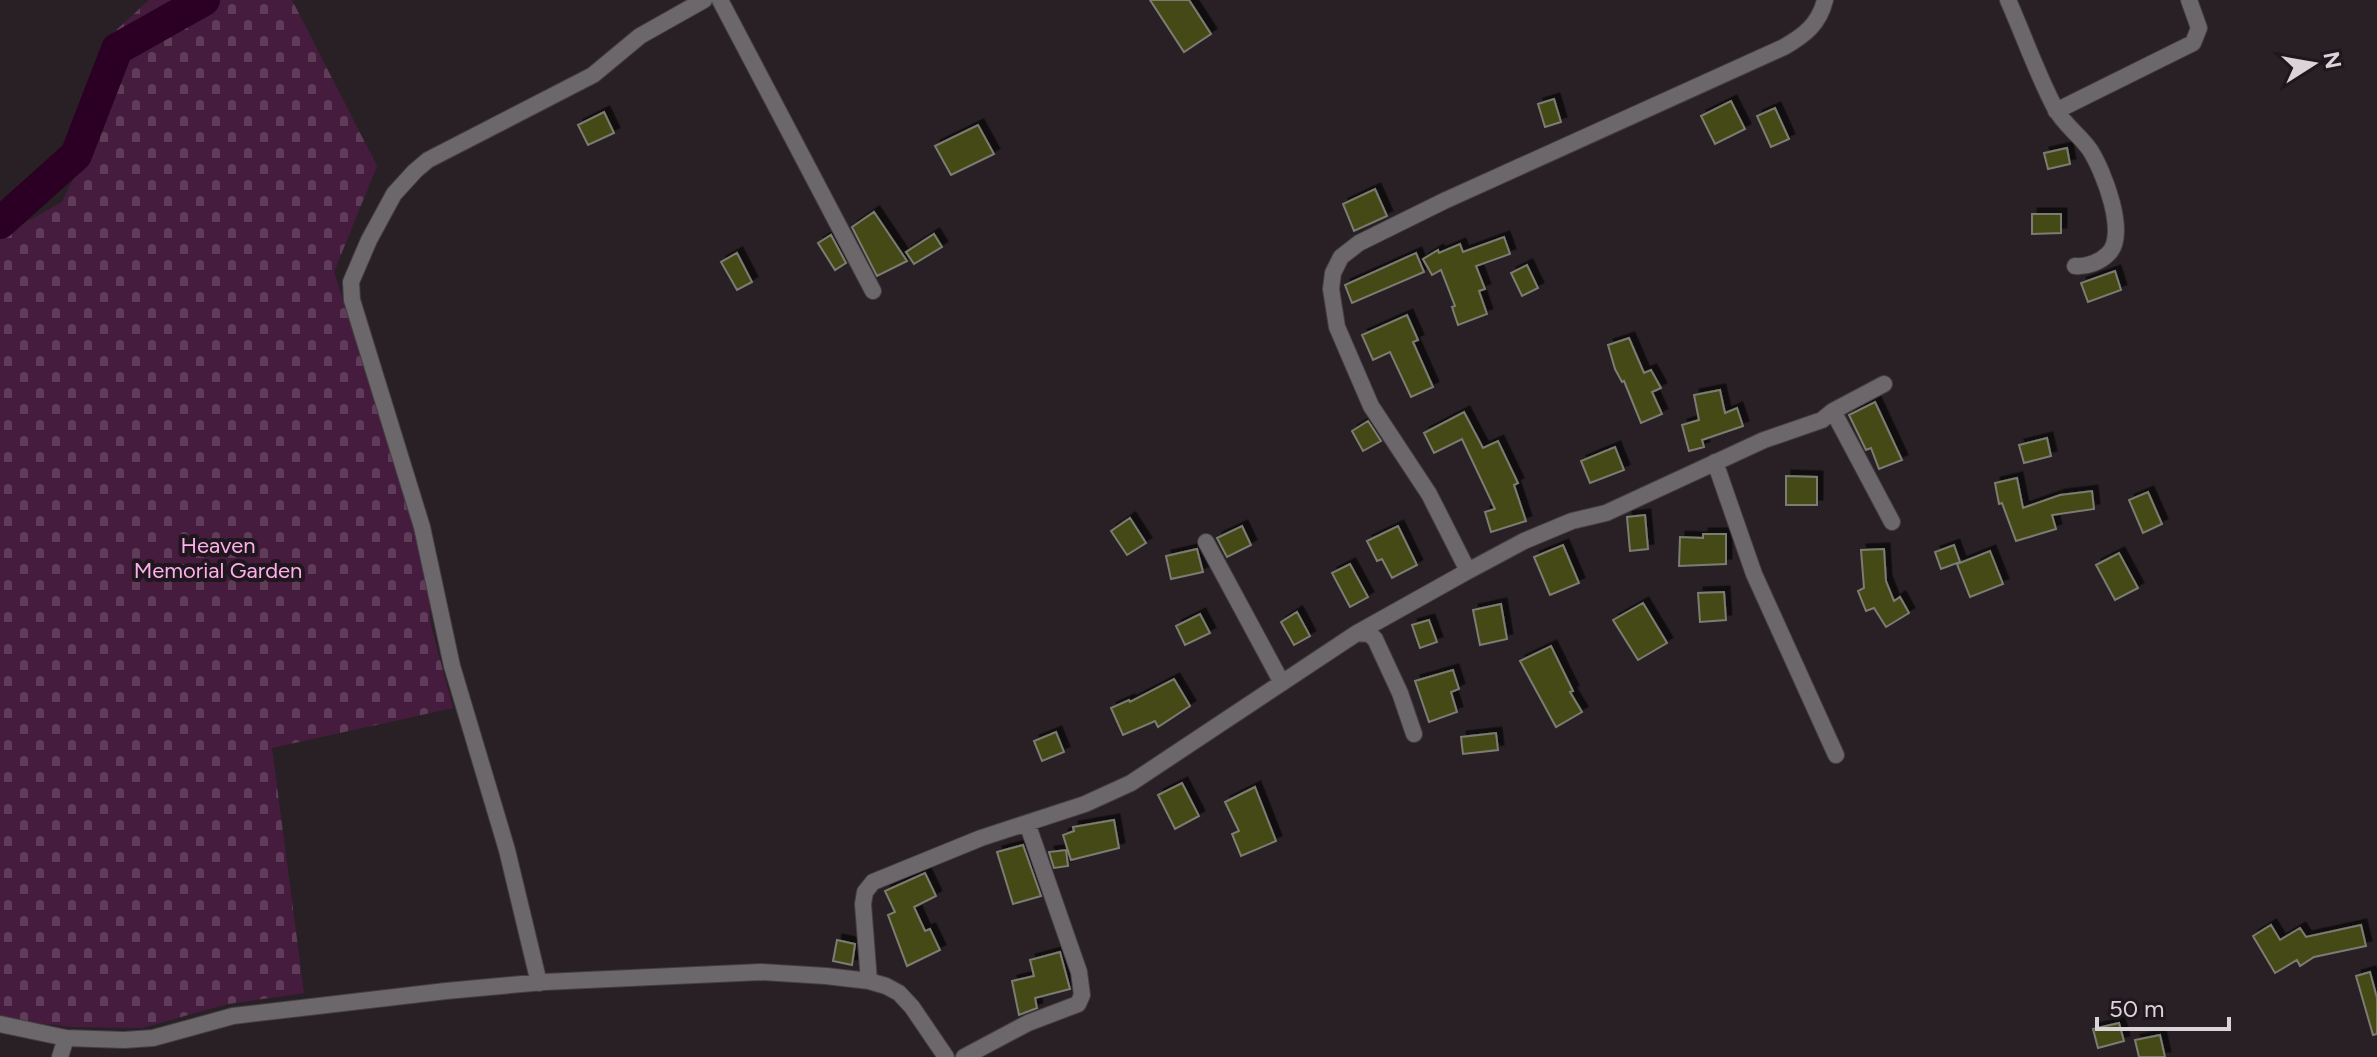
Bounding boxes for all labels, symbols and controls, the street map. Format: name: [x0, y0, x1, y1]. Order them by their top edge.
north arrow: [2273, 24, 2353, 104]
text: N: [2317, 49, 2347, 71]
park label: Heaven Memorial Garden: [134, 532, 302, 584]
scale bar: [2097, 981, 2229, 1031]
text: 50 m: [2109, 994, 2165, 1023]

